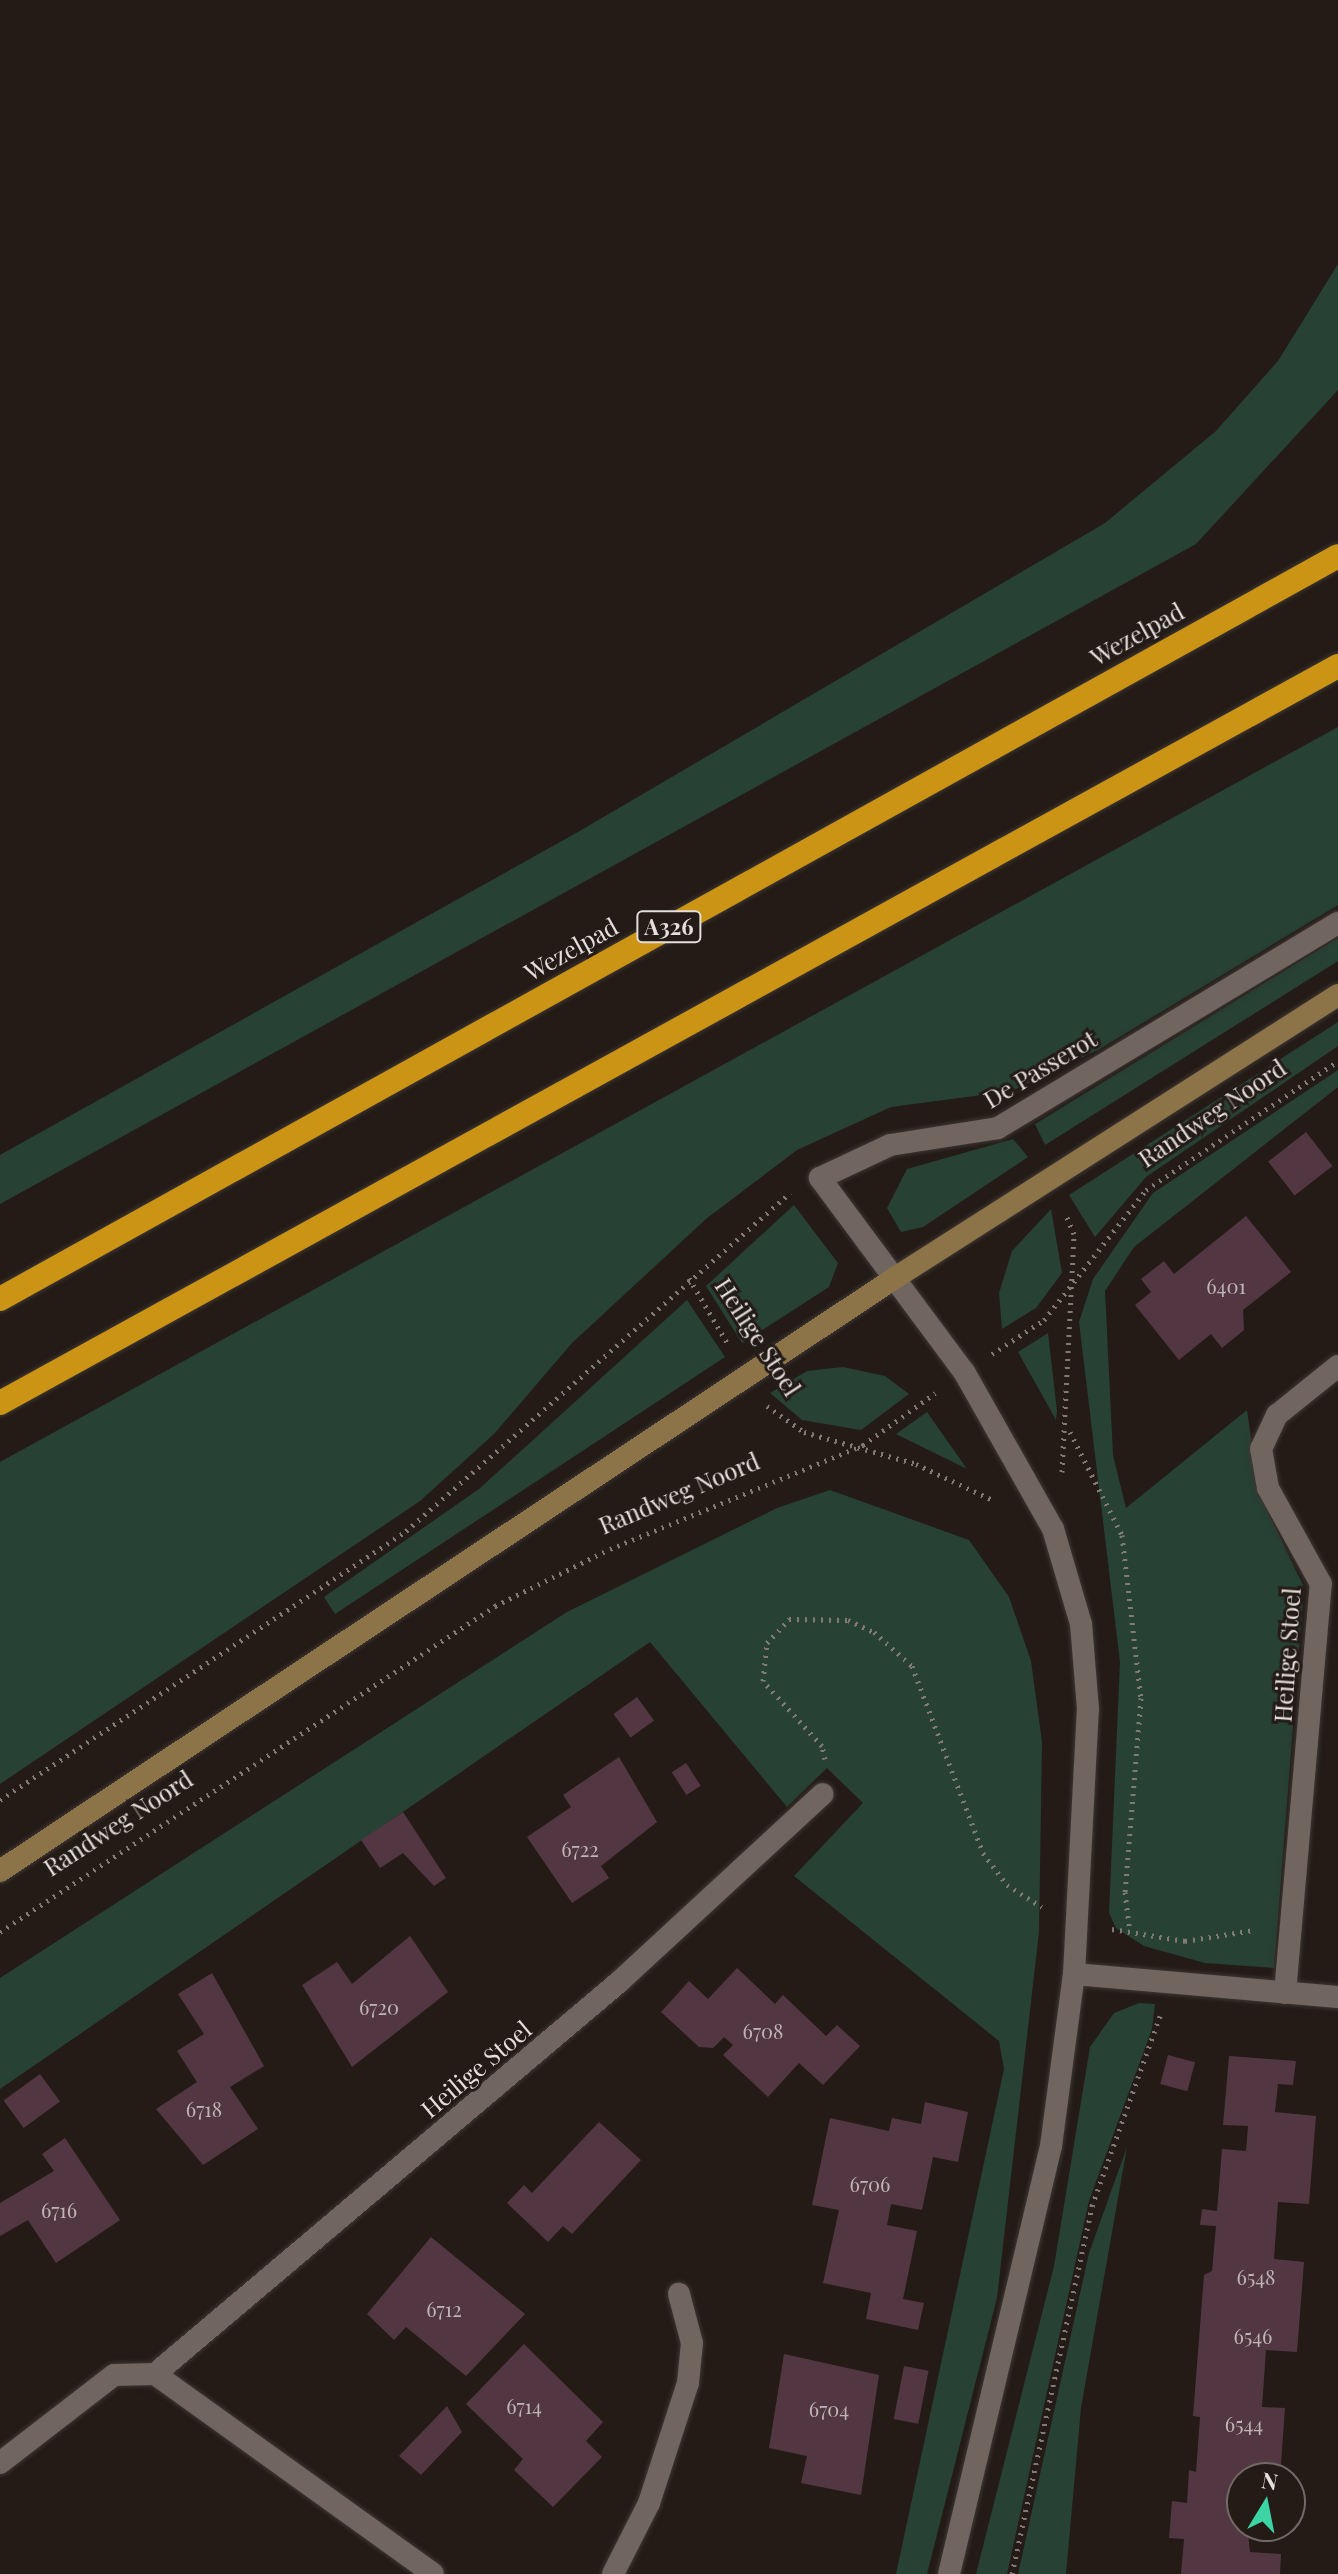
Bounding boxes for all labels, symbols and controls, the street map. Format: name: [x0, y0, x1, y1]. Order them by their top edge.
street label: Wezelpad: [1085, 597, 1189, 671]
road number: A326: [635, 909, 703, 945]
street label: Wezelpad: [519, 912, 623, 986]
street label: De Passerot: [978, 1024, 1102, 1114]
street label: Randweg Noord: [1133, 1053, 1291, 1173]
street label: Heilige Stoel: [709, 1273, 807, 1401]
house number: 6401: [1206, 1273, 1246, 1297]
street label: Randweg Noord: [594, 1446, 764, 1540]
street label: Heilige Stoel: [1268, 1587, 1306, 1723]
street label: Randweg Noord: [38, 1764, 198, 1882]
house number: 6722: [561, 1836, 599, 1860]
house number: 6720: [359, 1994, 399, 2018]
street label: Heilige Stoel: [415, 2015, 537, 2123]
house number: 6708: [743, 2018, 783, 2042]
house number: 6718: [186, 2096, 222, 2120]
house number: 6706: [850, 2171, 890, 2195]
house number: 6716: [41, 2197, 77, 2221]
house number: 6548: [1237, 2264, 1275, 2288]
house number: 6712: [426, 2296, 462, 2320]
house number: 6546: [1234, 2323, 1272, 2347]
house number: 6714: [506, 2393, 542, 2417]
house number: 6704: [809, 2396, 849, 2420]
house number: 6544: [1225, 2411, 1263, 2435]
north arrow: [1226, 2462, 1306, 2542]
text: N: [1259, 2464, 1280, 2496]

